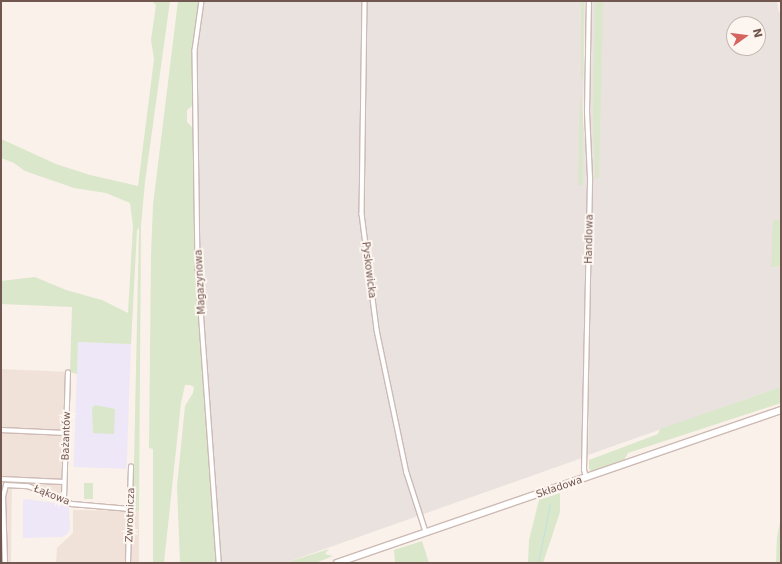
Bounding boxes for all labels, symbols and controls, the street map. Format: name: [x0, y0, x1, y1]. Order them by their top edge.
north arrow: [726, 16, 766, 56]
text: N: [750, 27, 765, 39]
street label: Handlowa: [583, 214, 595, 264]
street label: Pyskowicka: [360, 241, 378, 299]
street label: Magazynowa: [192, 249, 208, 315]
street label: Bażantów: [59, 411, 73, 461]
street label: Składowa: [534, 474, 584, 500]
street label: Łąkowa: [32, 482, 72, 508]
street label: Zwrotnicza: [123, 487, 137, 543]

